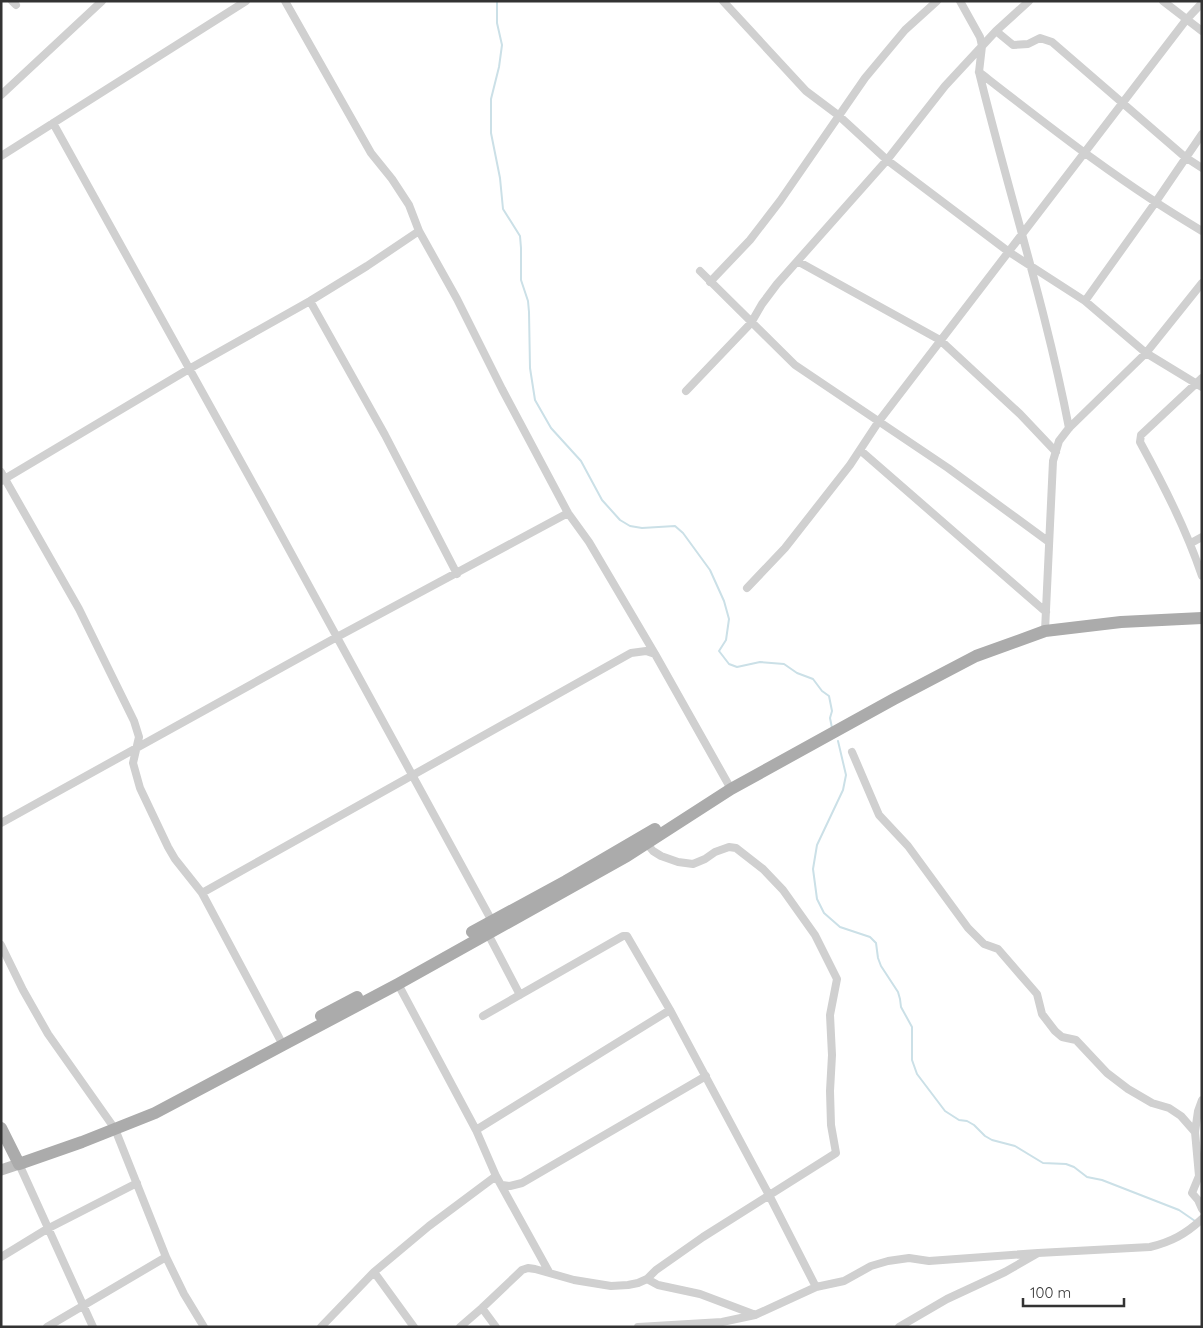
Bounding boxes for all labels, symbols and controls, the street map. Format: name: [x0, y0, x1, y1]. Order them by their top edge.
scale bar: [1023, 1276, 1124, 1308]
text: 100 m: [1030, 1283, 1071, 1302]

